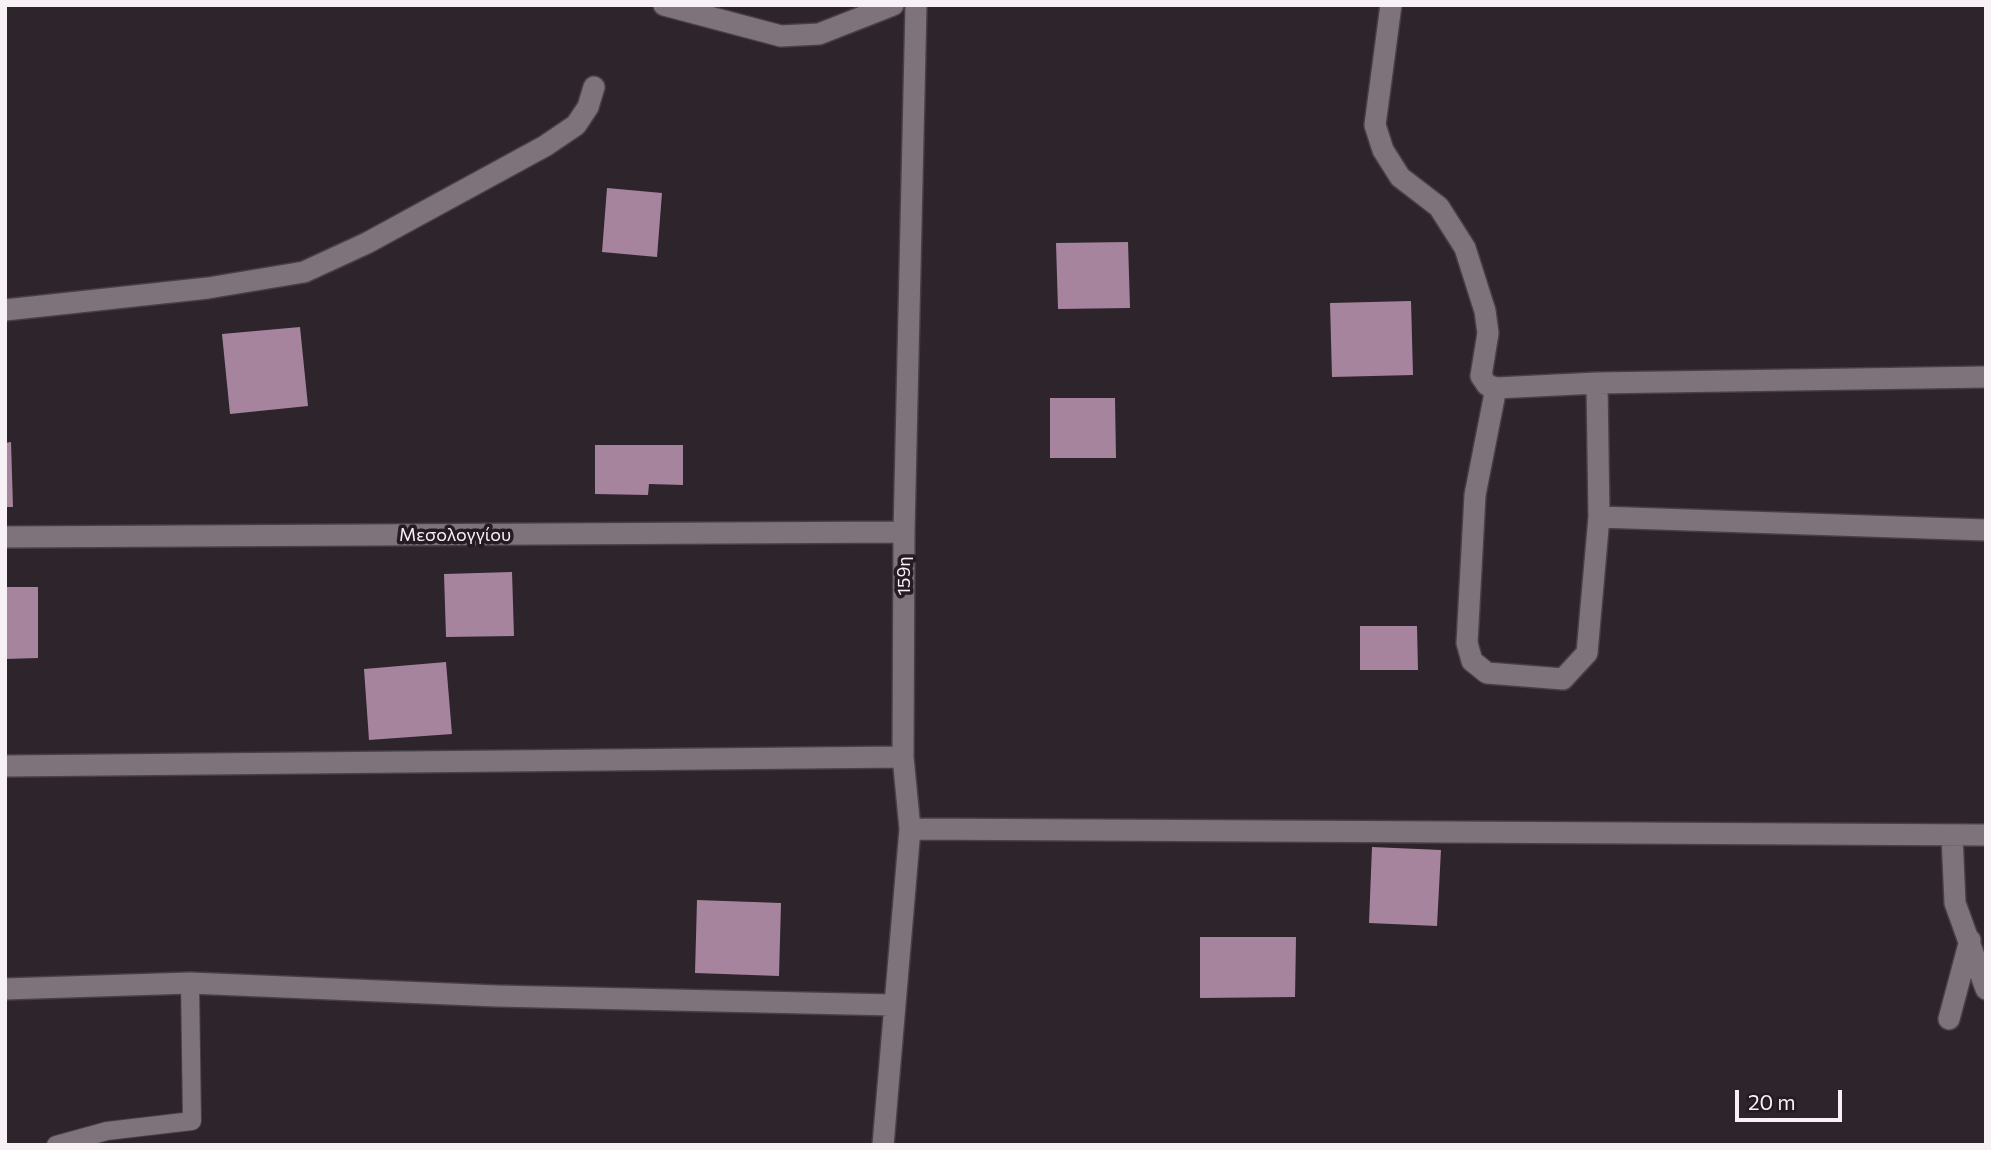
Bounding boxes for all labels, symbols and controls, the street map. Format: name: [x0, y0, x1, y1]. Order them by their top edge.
street label: Μεσολογγίου: [399, 524, 511, 546]
street label: 159η: [893, 556, 915, 596]
scale bar: [1739, 1076, 1846, 1120]
text: 20 m: [1748, 1089, 1796, 1114]

